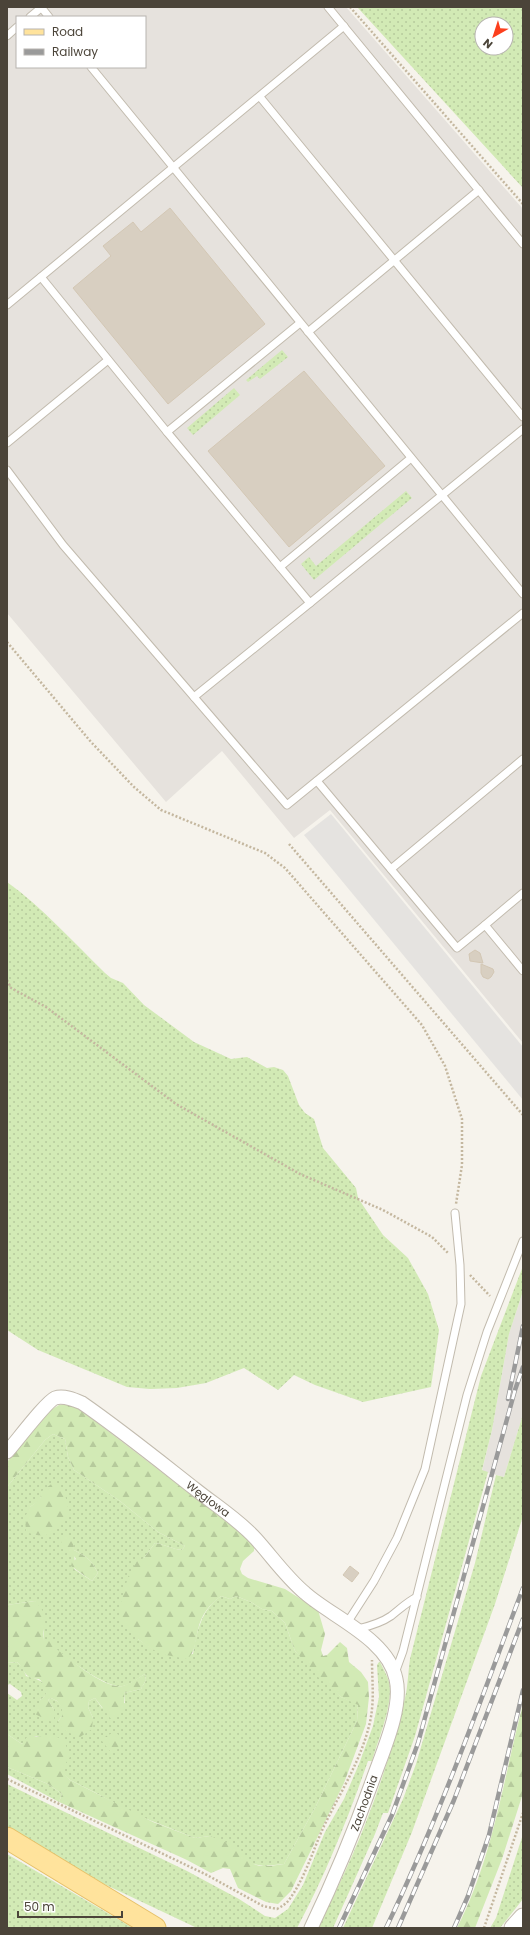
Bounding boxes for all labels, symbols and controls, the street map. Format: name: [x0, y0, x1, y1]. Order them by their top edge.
legend: [16, 16, 146, 68]
north arrow: [474, 16, 514, 56]
text: Road: [52, 23, 83, 40]
text: N: [479, 35, 496, 53]
text: Railway: [52, 43, 98, 60]
street label: Węglowa: [183, 1477, 233, 1521]
street label: Zachodnia: [346, 1773, 382, 1833]
scale bar: [18, 1893, 122, 1919]
text: 50 m: [24, 1898, 55, 1915]

